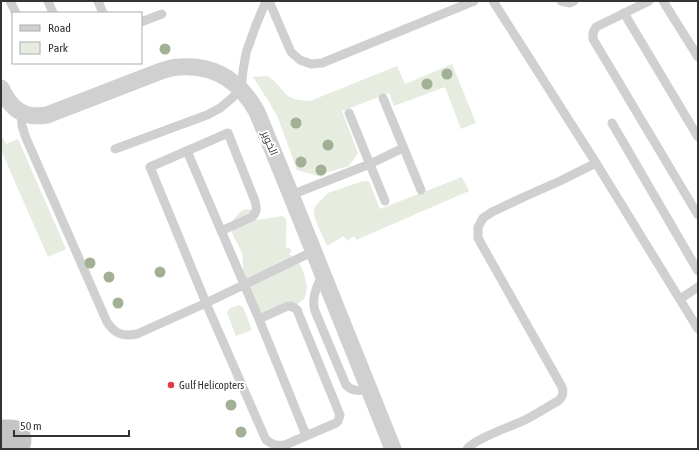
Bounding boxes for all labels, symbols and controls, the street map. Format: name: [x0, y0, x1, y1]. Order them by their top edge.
legend: [12, 12, 142, 64]
text: Road: [48, 21, 71, 35]
text: Park: [48, 41, 69, 55]
street label: الخوير: [258, 128, 280, 157]
place label: Gulf Helicopters: [179, 379, 244, 391]
marker: Gulf Helicopters: [166, 380, 176, 390]
scale bar: [14, 412, 129, 438]
text: 50 m: [20, 419, 42, 433]

